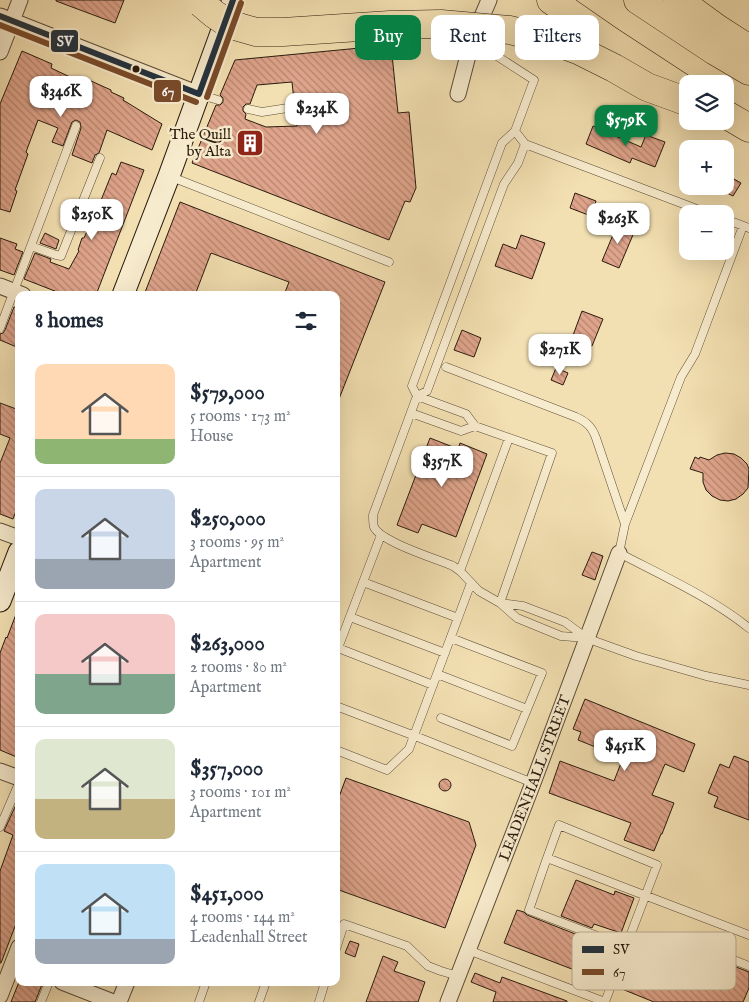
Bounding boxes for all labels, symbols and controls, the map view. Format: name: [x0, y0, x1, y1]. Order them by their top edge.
chip: Buy: [355, 15, 421, 60]
chip: Rent: [431, 15, 505, 60]
chip: Filters: [515, 15, 599, 60]
line badge: SV: [50, 29, 79, 53]
text: SV: [57, 33, 74, 51]
unlabelled marker: [131, 64, 141, 74]
map controls: [679, 75, 734, 260]
button: layers: [679, 75, 734, 130]
pin: $346K: [26, 76, 96, 118]
line badge: 67: [153, 79, 182, 103]
text: $346K: [41, 82, 82, 102]
text: 67: [162, 83, 175, 101]
pin: $234K: [282, 92, 352, 135]
text: $234K: [296, 99, 338, 119]
pin: $579K: [591, 104, 661, 147]
text: $579K: [606, 111, 646, 131]
place label: The Quill by Alta: [170, 125, 232, 161]
building icon: The Quill by Alta: [235, 128, 265, 158]
button: +: [679, 140, 734, 195]
pin: $250K: [57, 198, 127, 241]
pin: $263K: [583, 202, 653, 245]
text: $250K: [71, 205, 113, 225]
button: −: [679, 205, 734, 260]
text: $263K: [598, 209, 638, 229]
icon: filters: [292, 307, 320, 335]
text: 8 homes: [35, 308, 103, 335]
pin: $271K: [525, 334, 595, 376]
text: $271K: [539, 340, 581, 360]
text: $579,000: [190, 380, 265, 407]
icon: home: [75, 384, 135, 444]
text: 5 rooms · 173 m²: [190, 407, 291, 427]
text: House: [190, 427, 233, 447]
pin: $357K: [407, 446, 477, 488]
text: $357K: [422, 452, 462, 472]
text: $250,000: [190, 506, 266, 533]
icon: home: [75, 509, 135, 569]
text: 3 rooms · 95 m²: [190, 533, 284, 553]
text: Apartment: [190, 553, 261, 573]
text: $263,000: [190, 631, 265, 658]
icon: home: [75, 634, 135, 694]
text: 2 rooms · 80 m²: [190, 658, 287, 678]
text: Apartment: [190, 678, 261, 698]
street label: LEADENHALL STREET: [494, 692, 574, 864]
pin: $451K: [590, 730, 660, 772]
text: $451K: [605, 736, 645, 756]
text: $357,000: [190, 756, 263, 783]
icon: home: [75, 759, 135, 819]
text: 3 rooms · 101 m²: [190, 783, 291, 803]
text: Apartment: [190, 803, 261, 823]
text: $451,000: [190, 881, 264, 908]
icon: home: [75, 884, 135, 944]
text: 4 rooms · 144 m²: [190, 908, 295, 928]
text: Leadenhall Street: [190, 928, 308, 948]
legend: [572, 932, 736, 990]
text: SV: [613, 941, 630, 959]
text: 67: [613, 964, 625, 982]

